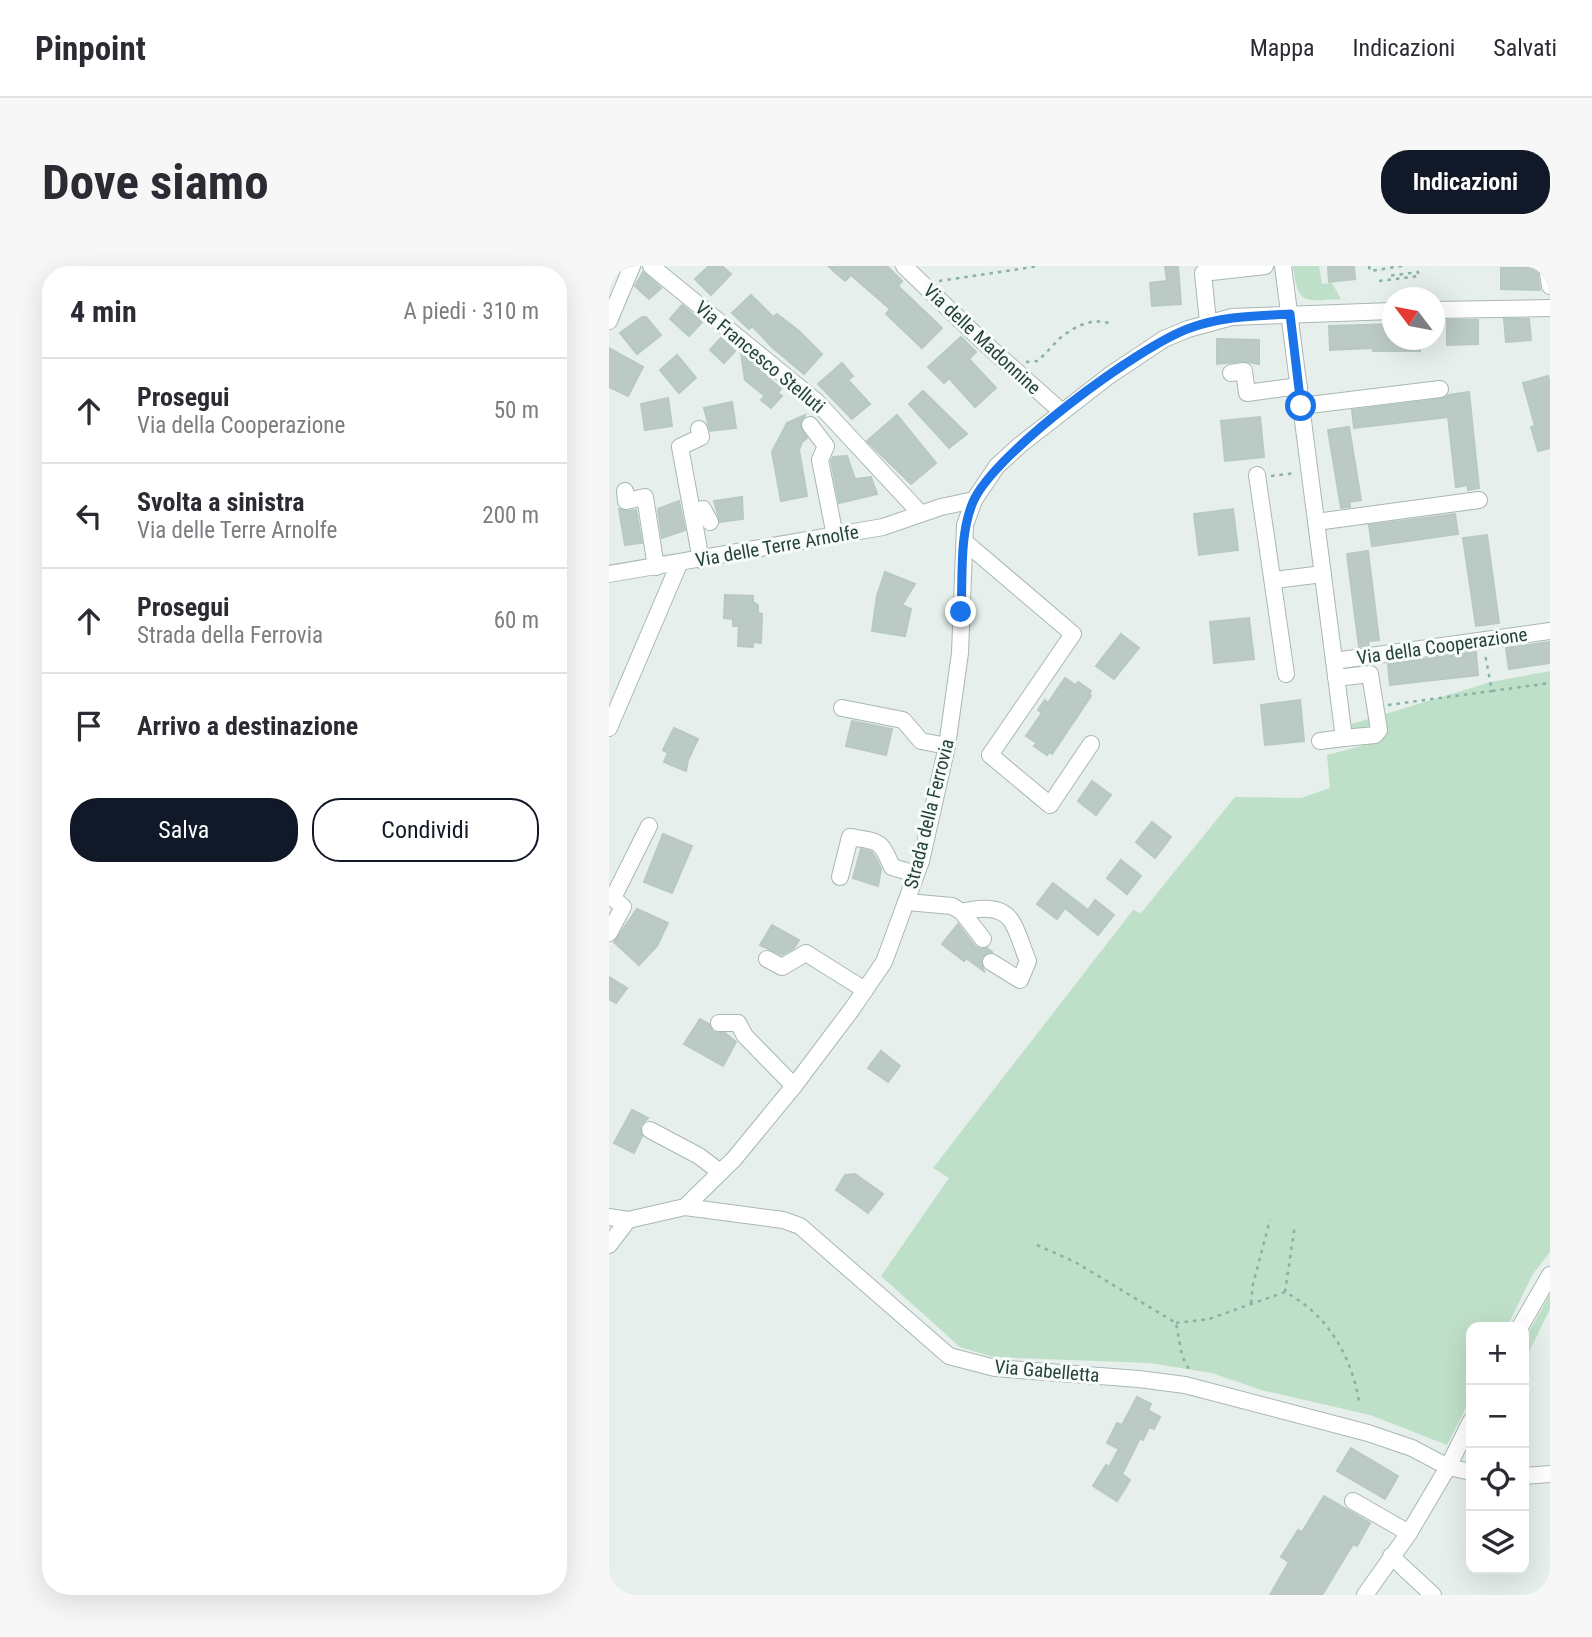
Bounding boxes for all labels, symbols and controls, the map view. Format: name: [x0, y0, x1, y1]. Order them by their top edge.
text: Pinpoint: [35, 29, 146, 68]
text: Mappa: [1250, 34, 1315, 62]
text: Indicazioni: [1353, 34, 1455, 62]
text: Salvati: [1493, 34, 1557, 62]
button: Indicazioni: [1381, 150, 1550, 214]
text: Dove siamo: [42, 154, 269, 211]
street label: Via delle Madonnine: [919, 279, 1046, 399]
north arrow: [1382, 287, 1445, 350]
text: 4 min: [70, 294, 137, 329]
street label: Via Francesco Stelluti: [690, 296, 830, 418]
text: A piedi · 310 m: [404, 298, 539, 325]
text: Prosegui: [137, 382, 230, 412]
route start: [1285, 390, 1316, 421]
icon: ahead: [70, 392, 108, 430]
text: 50 m: [494, 397, 539, 424]
text: Via della Cooperazione: [137, 412, 345, 439]
text: Svolta a sinistra: [137, 487, 304, 517]
icon: left: [70, 497, 108, 535]
text: 200 m: [482, 502, 539, 529]
text: Via delle Terre Arnolfe: [137, 517, 337, 544]
street label: Via delle Terre Arnolfe: [694, 520, 861, 572]
text: Prosegui: [137, 592, 230, 622]
route end: [945, 596, 976, 627]
icon: ahead: [70, 602, 108, 640]
text: 60 m: [494, 607, 539, 634]
text: Strada della Ferrovia: [137, 622, 323, 649]
street label: Via della Cooperazione: [1355, 623, 1529, 669]
icon: arrive: [70, 707, 108, 745]
text: Arrivo a destinazione: [137, 711, 358, 741]
street label: Strada della Ferrovia: [899, 737, 959, 891]
button: Salva: [70, 798, 298, 862]
button: Condividi: [312, 798, 539, 862]
map controls: [1466, 1322, 1529, 1574]
button: +: [1466, 1322, 1529, 1385]
street label: Via Gabelletta: [994, 1355, 1100, 1387]
button: −: [1466, 1385, 1529, 1448]
button: locate: [1466, 1448, 1529, 1511]
button: layers: [1466, 1511, 1529, 1574]

